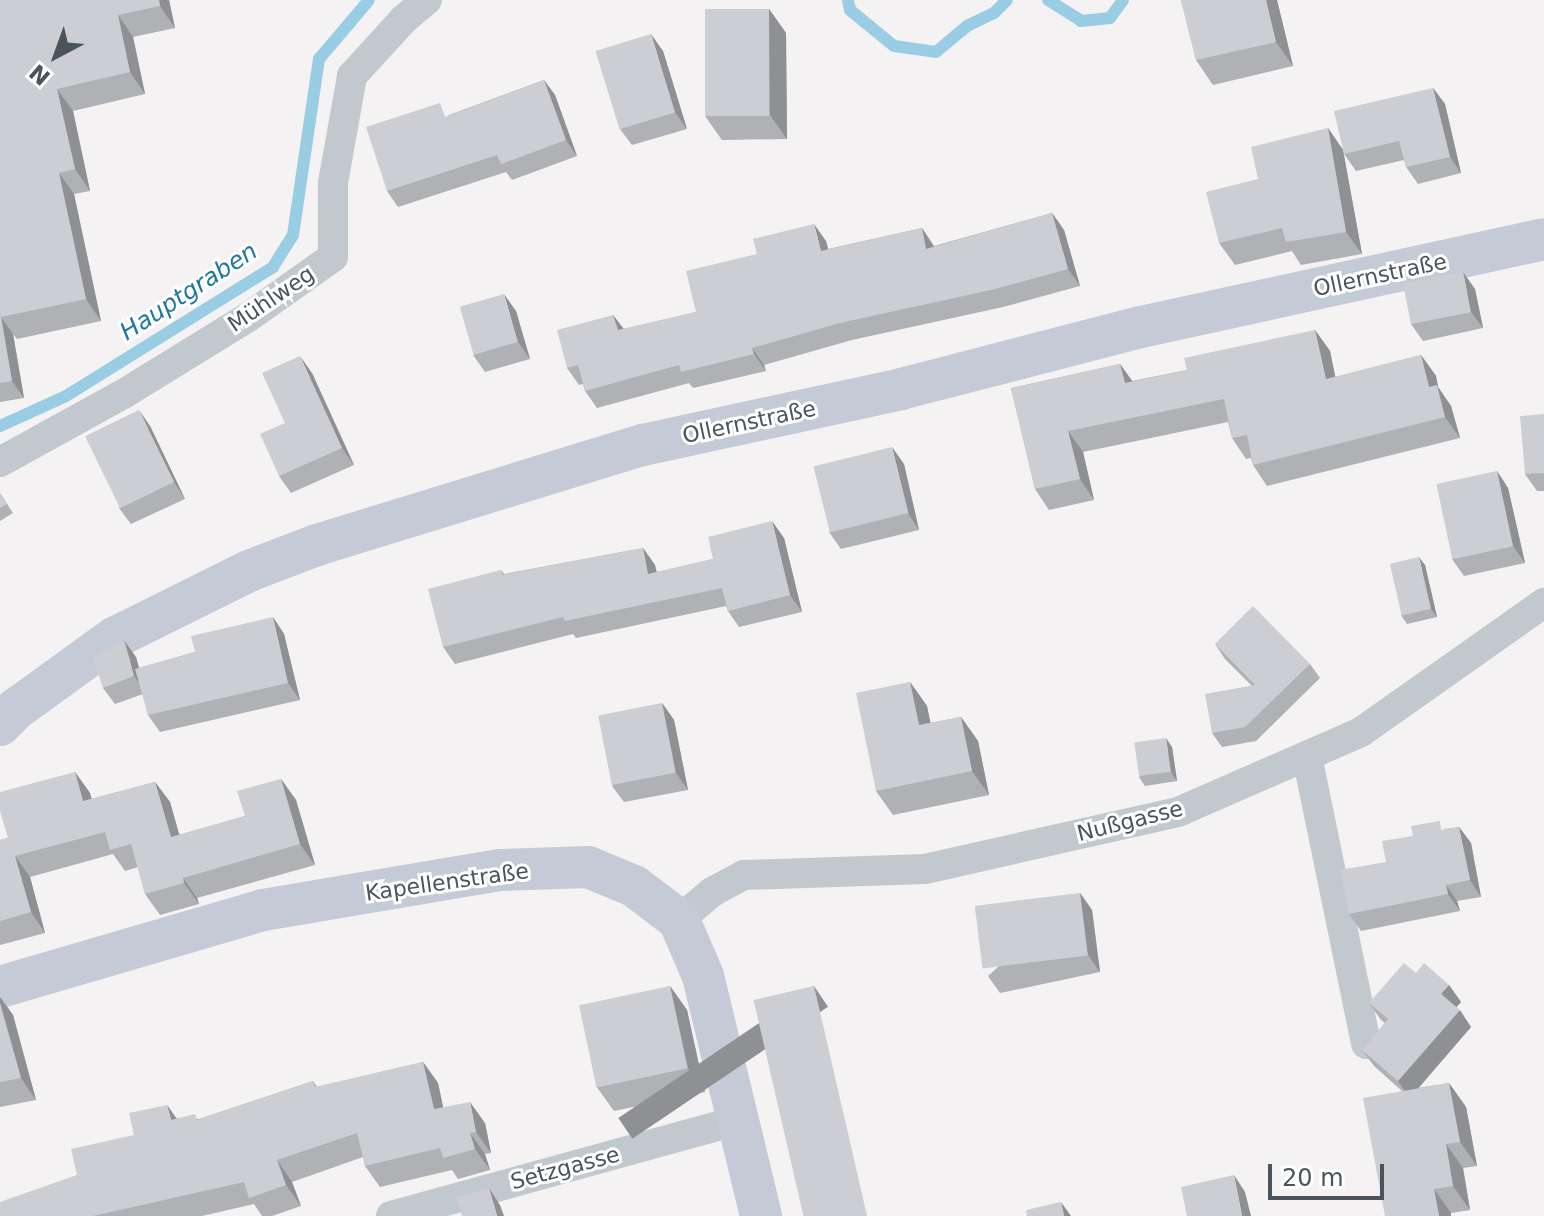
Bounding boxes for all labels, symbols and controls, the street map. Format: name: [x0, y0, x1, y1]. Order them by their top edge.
north arrow: [16, 16, 96, 96]
text: N: [25, 59, 55, 90]
water label: Hauptgraben: [115, 237, 263, 347]
street label: Ollernstraße: [1311, 248, 1449, 302]
street label: Mühlweg: [223, 261, 319, 337]
street label: Ollernstraße: [680, 395, 818, 449]
street label: Nußgasse: [1074, 795, 1186, 847]
street label: Kapellenstraße: [364, 857, 530, 907]
street label: Setzgasse: [508, 1141, 622, 1195]
scale bar: [1272, 1148, 1388, 1198]
text: 20 m: [1282, 1164, 1344, 1192]

